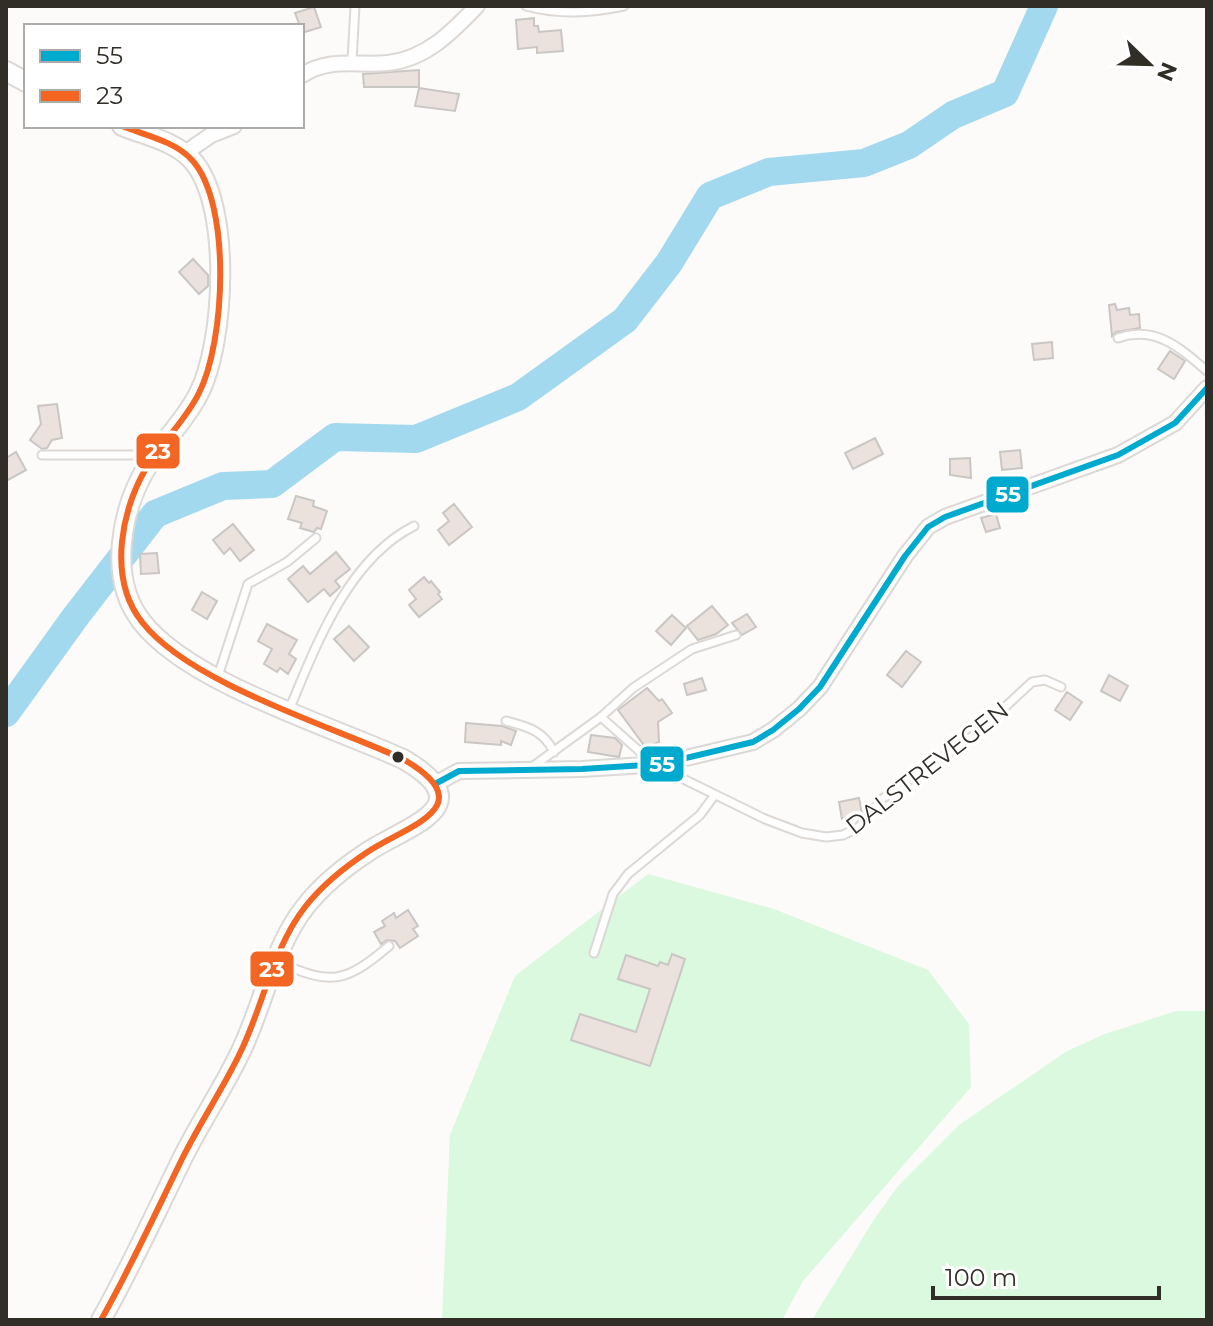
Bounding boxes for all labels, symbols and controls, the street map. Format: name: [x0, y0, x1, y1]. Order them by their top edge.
legend: [24, 24, 304, 128]
north arrow: [1109, 24, 1189, 104]
text: 55: [96, 41, 123, 70]
text: N: [1151, 58, 1183, 85]
text: 23: [96, 81, 123, 110]
line badge: 23: [135, 432, 181, 470]
text: 23: [145, 438, 171, 465]
line badge: 55: [985, 475, 1030, 514]
text: 55: [995, 481, 1021, 508]
street label: DALSTREVEGEN: [840, 695, 1014, 841]
line badge: 55: [639, 745, 685, 783]
unlabelled marker: [390, 749, 406, 765]
text: 55: [649, 751, 675, 778]
line badge: 23: [249, 950, 295, 988]
text: 23: [259, 956, 285, 983]
scale bar: [933, 1250, 1159, 1300]
text: 100 m: [945, 1263, 1017, 1292]

